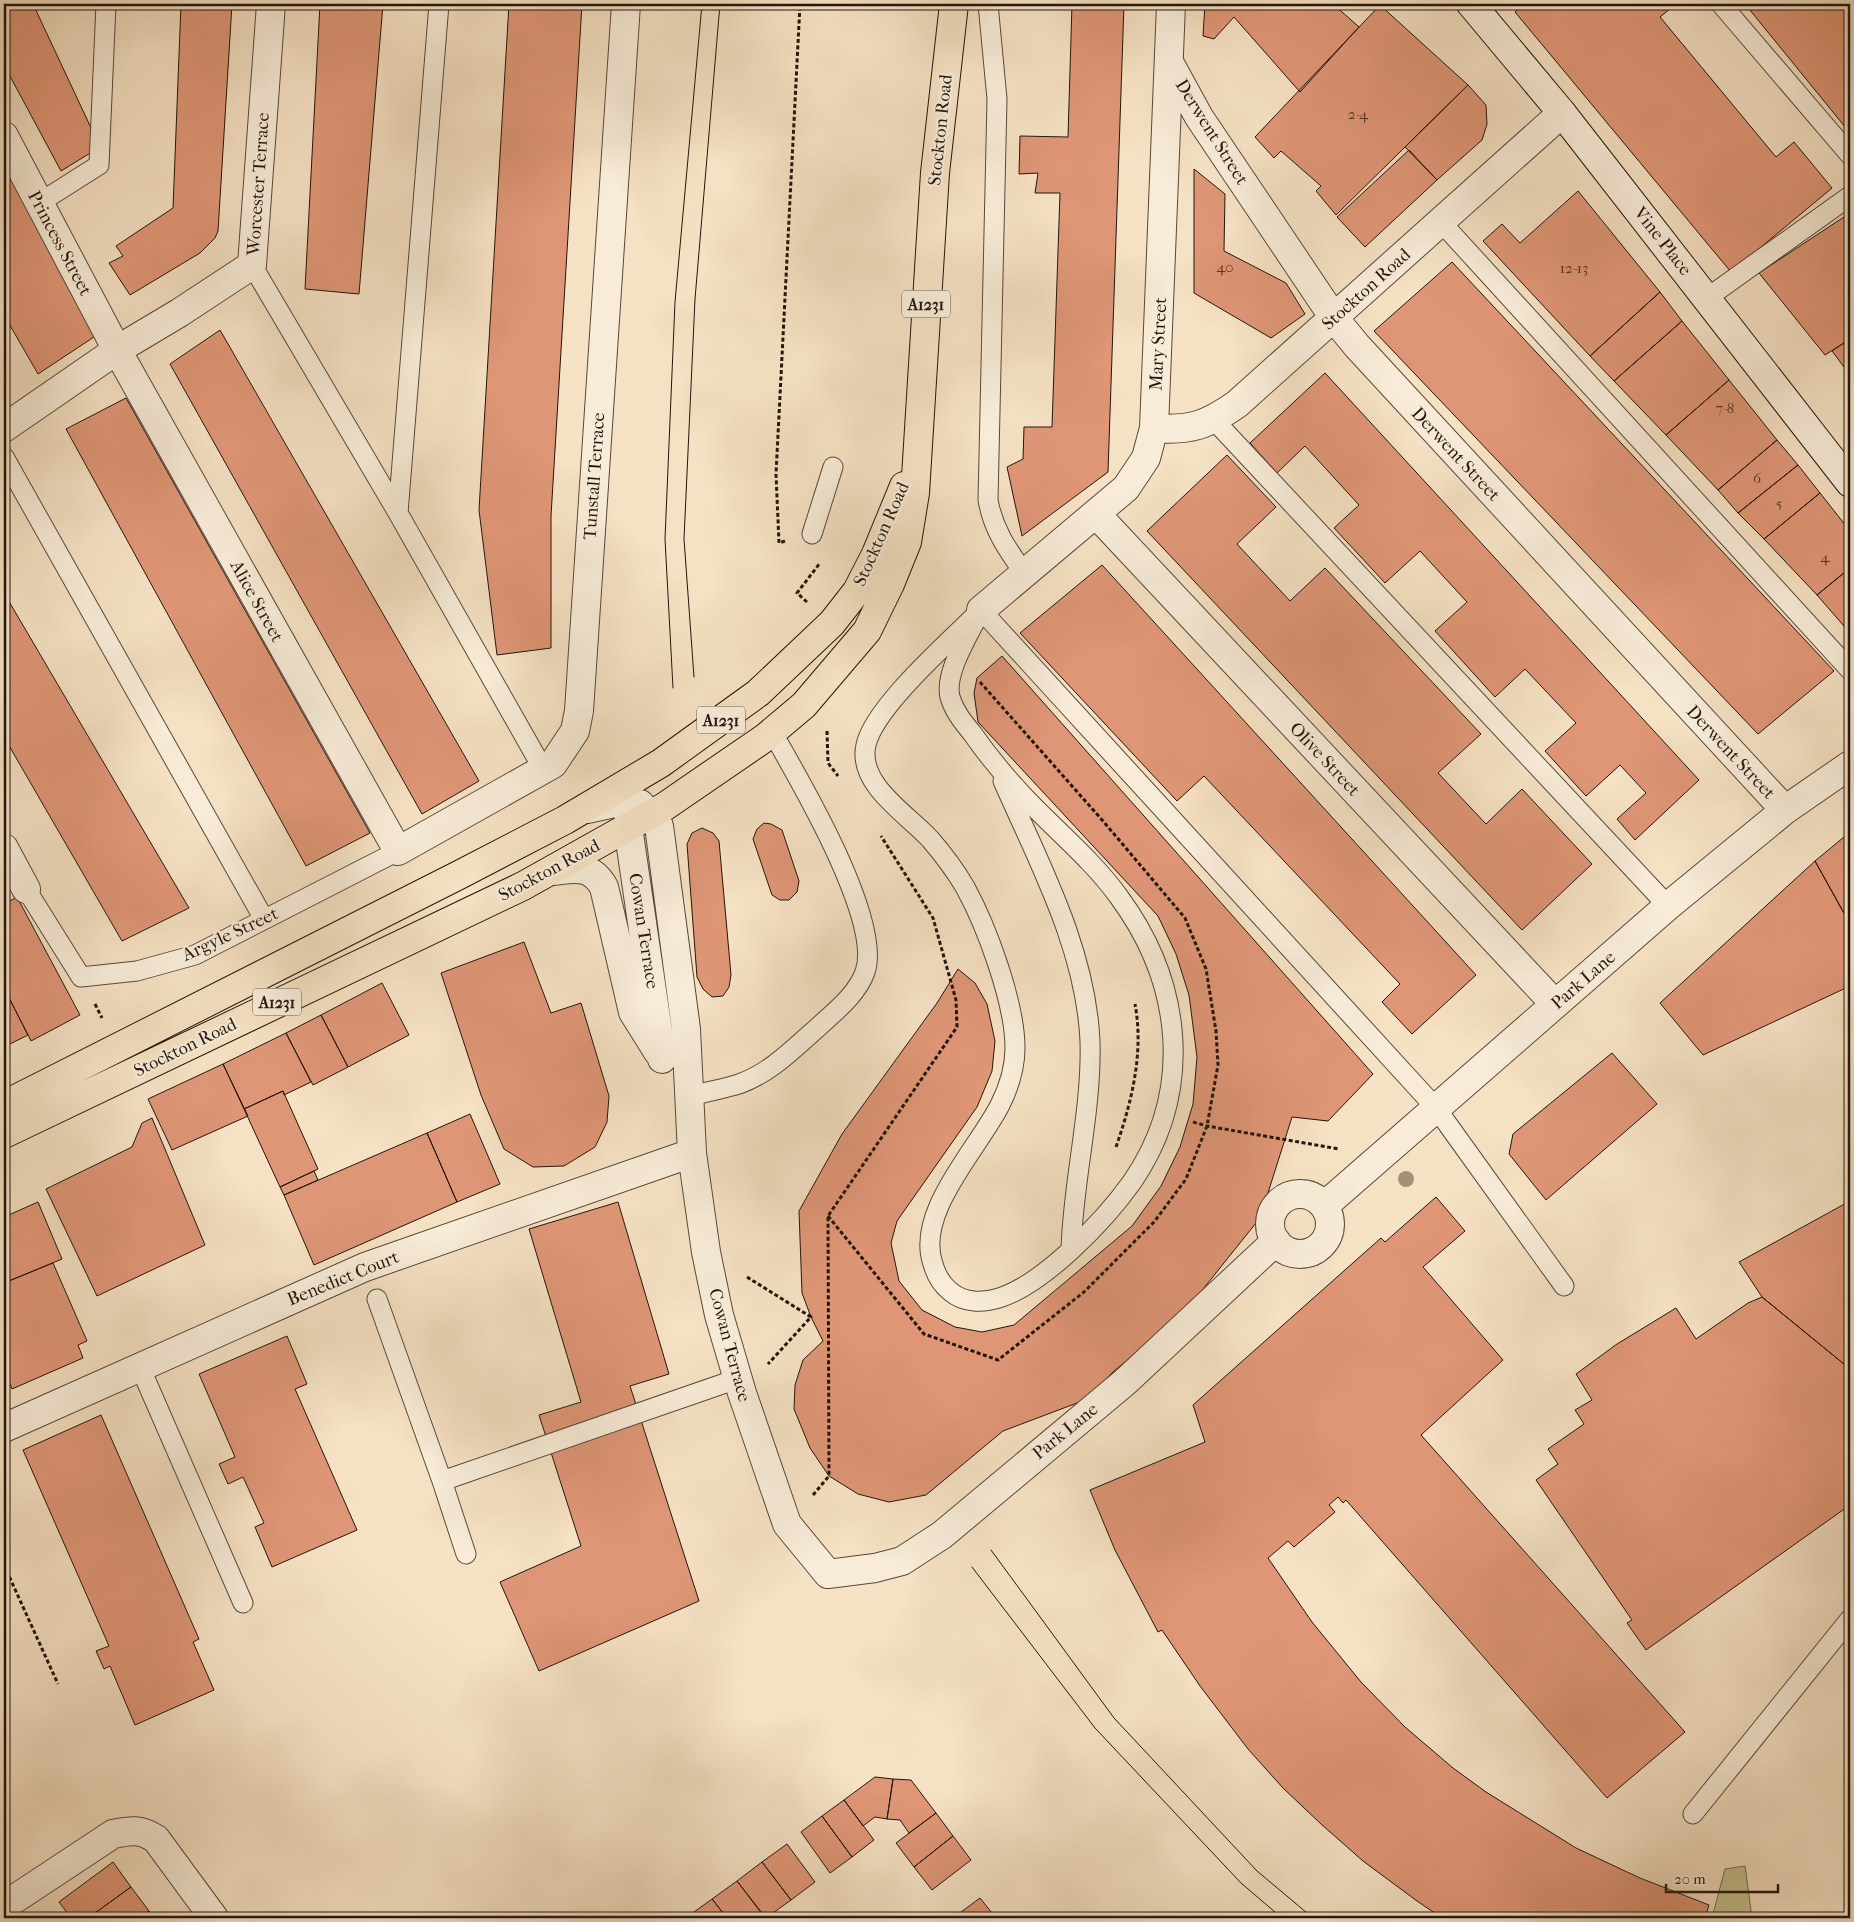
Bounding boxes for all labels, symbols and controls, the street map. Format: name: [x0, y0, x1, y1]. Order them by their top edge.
street label: Stockton Road: [924, 73, 957, 187]
street label: Derwent Street: [1171, 76, 1253, 189]
house number: 2-4: [1348, 105, 1369, 123]
street label: Worcester Terrace: [243, 112, 274, 257]
street label: Princess Street: [23, 187, 96, 300]
street label: Vine Place: [1629, 202, 1696, 280]
street label: Stockton Road: [1318, 244, 1415, 335]
house number: 40: [1216, 258, 1234, 276]
house number: 12-13: [1560, 259, 1588, 277]
road number: A1231: [902, 290, 950, 318]
street label: Mary Street: [1146, 296, 1171, 391]
house number: 7-8: [1716, 399, 1734, 417]
street label: Derwent Street: [1407, 403, 1505, 506]
street label: Tunstall Terrace: [580, 412, 609, 540]
house number: 6: [1753, 469, 1762, 487]
street label: Stockton Road: [849, 479, 914, 590]
house number: 5: [1776, 494, 1782, 512]
house number: 4: [1821, 548, 1831, 566]
street label: Alice Street: [225, 556, 288, 646]
street label: Derwent Street: [1682, 701, 1780, 804]
road number: A1231: [697, 706, 745, 734]
street label: Olive Street: [1285, 718, 1364, 801]
street label: Stockton Road: [495, 835, 604, 906]
street label: Cowan Terrace: [624, 872, 663, 990]
street label: Argyle Street: [178, 903, 282, 966]
street label: Park Lane: [1547, 947, 1620, 1014]
road number: A1231: [253, 989, 301, 1016]
street label: Stockton Road: [130, 1013, 240, 1081]
street label: Benedict Court: [284, 1246, 403, 1310]
street label: Cowan Terrace: [704, 1286, 755, 1404]
street label: Park Lane: [1028, 1399, 1102, 1464]
scale bar: [1666, 1862, 1779, 1894]
text: 20 m: [1674, 1870, 1706, 1888]

